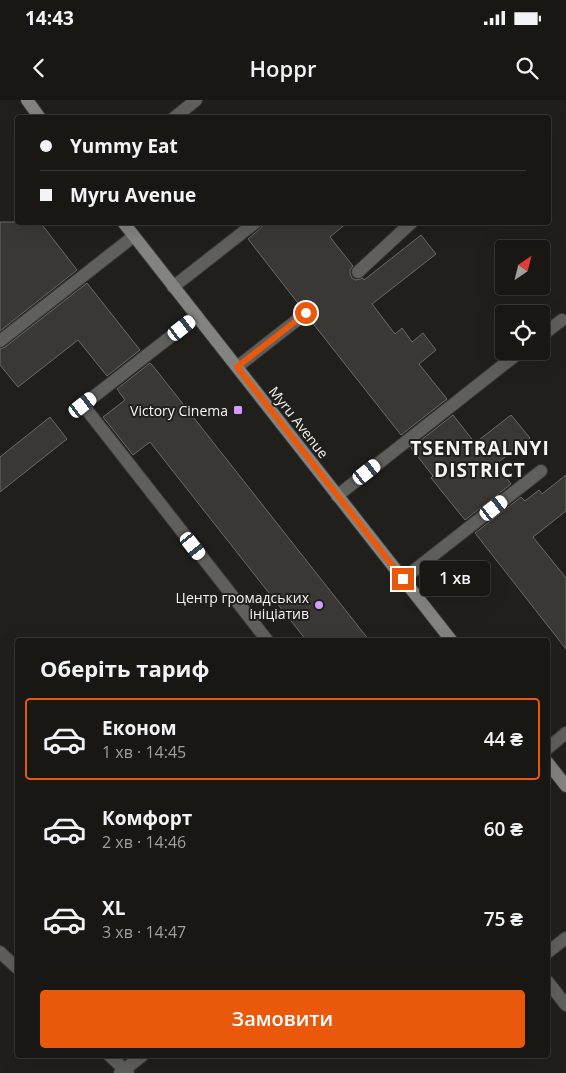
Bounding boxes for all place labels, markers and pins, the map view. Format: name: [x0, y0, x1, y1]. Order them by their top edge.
place label: Victory Cinema: [130, 401, 228, 420]
marker: Victory Cinema: [232, 404, 244, 416]
place label: Центр громадських ініціатив: [176, 588, 310, 623]
marker: Центр громадських ініціатив: [313, 599, 325, 611]

